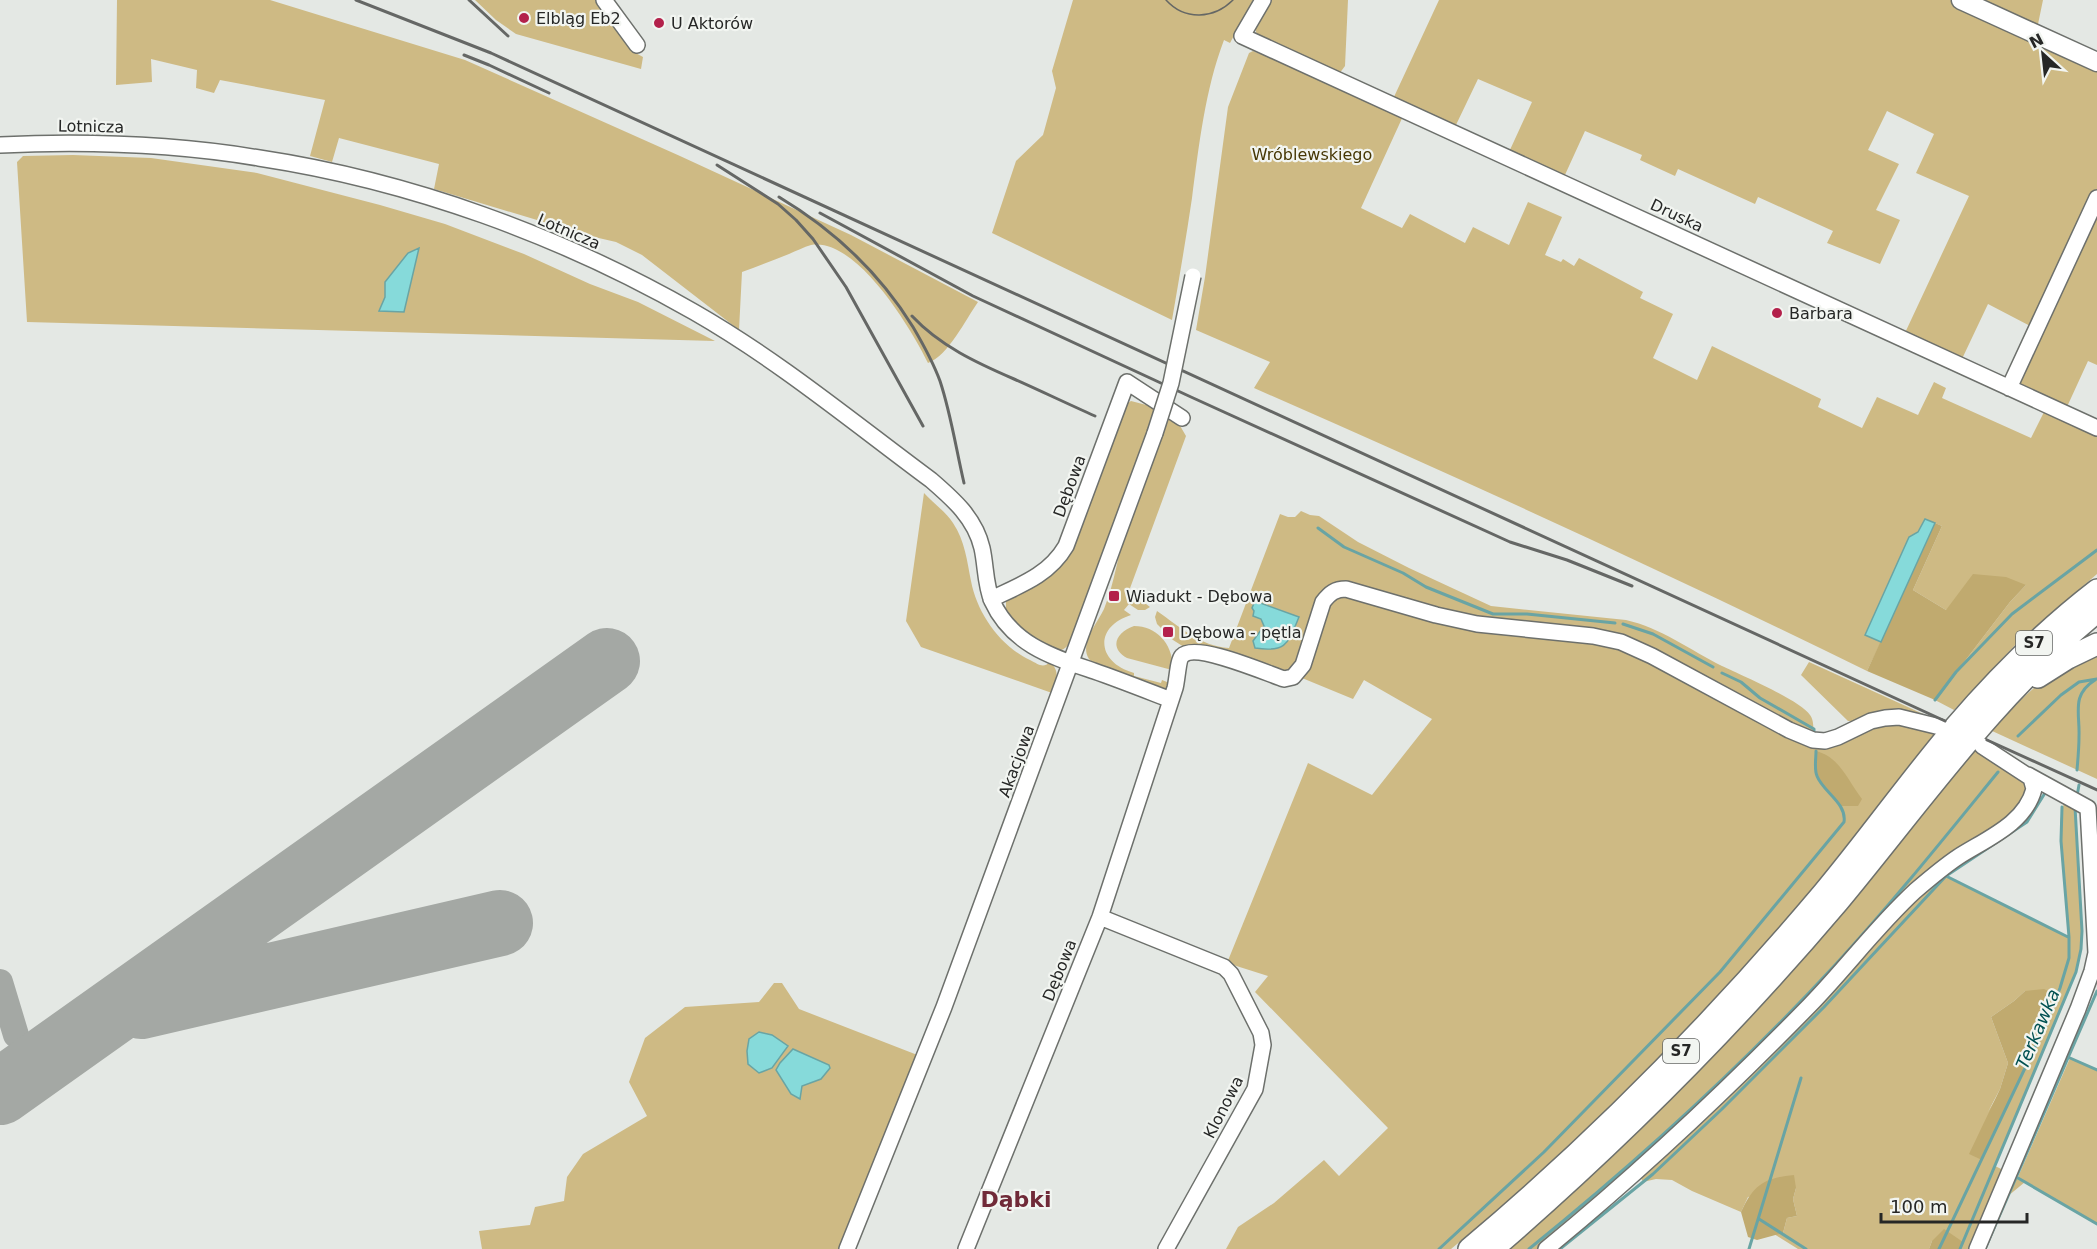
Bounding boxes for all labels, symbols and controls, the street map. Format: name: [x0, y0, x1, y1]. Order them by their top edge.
place label: Elbląg Eb2: [536, 9, 621, 28]
marker: Elbląg Eb2: [517, 11, 531, 25]
place label: U Aktorów: [671, 14, 753, 33]
marker: U Aktorów: [652, 16, 666, 30]
north arrow: [2013, 24, 2073, 84]
text: N: [2026, 30, 2047, 53]
street label: Lotnicza: [58, 116, 124, 137]
park label: Wróblewskiego: [1252, 145, 1372, 164]
street label: Druska: [1647, 195, 1706, 236]
street label: Lotnicza: [535, 210, 603, 253]
place label: Barbara: [1789, 304, 1853, 323]
marker: Barbara: [1770, 306, 1784, 320]
street label: Dębowa: [1049, 452, 1090, 520]
place label: Wiadukt - Dębowa: [1126, 587, 1273, 606]
marker: Wiadukt - Dębowa: [1107, 589, 1121, 603]
place label: Dębowa - pętla: [1180, 623, 1301, 642]
marker: Dębowa - pętla: [1161, 625, 1175, 639]
road number: S7: [2016, 631, 2052, 655]
street label: Akacjowa: [995, 722, 1038, 800]
street label: Dębowa: [1038, 936, 1080, 1004]
water label: Terkawka: [2011, 986, 2064, 1072]
road number: S7: [1663, 1039, 1699, 1063]
street label: Klonowa: [1200, 1073, 1247, 1142]
scale bar: [1881, 1186, 2026, 1224]
district label: Dąbki: [980, 1187, 1052, 1212]
text: 100 m: [1890, 1196, 1948, 1217]

